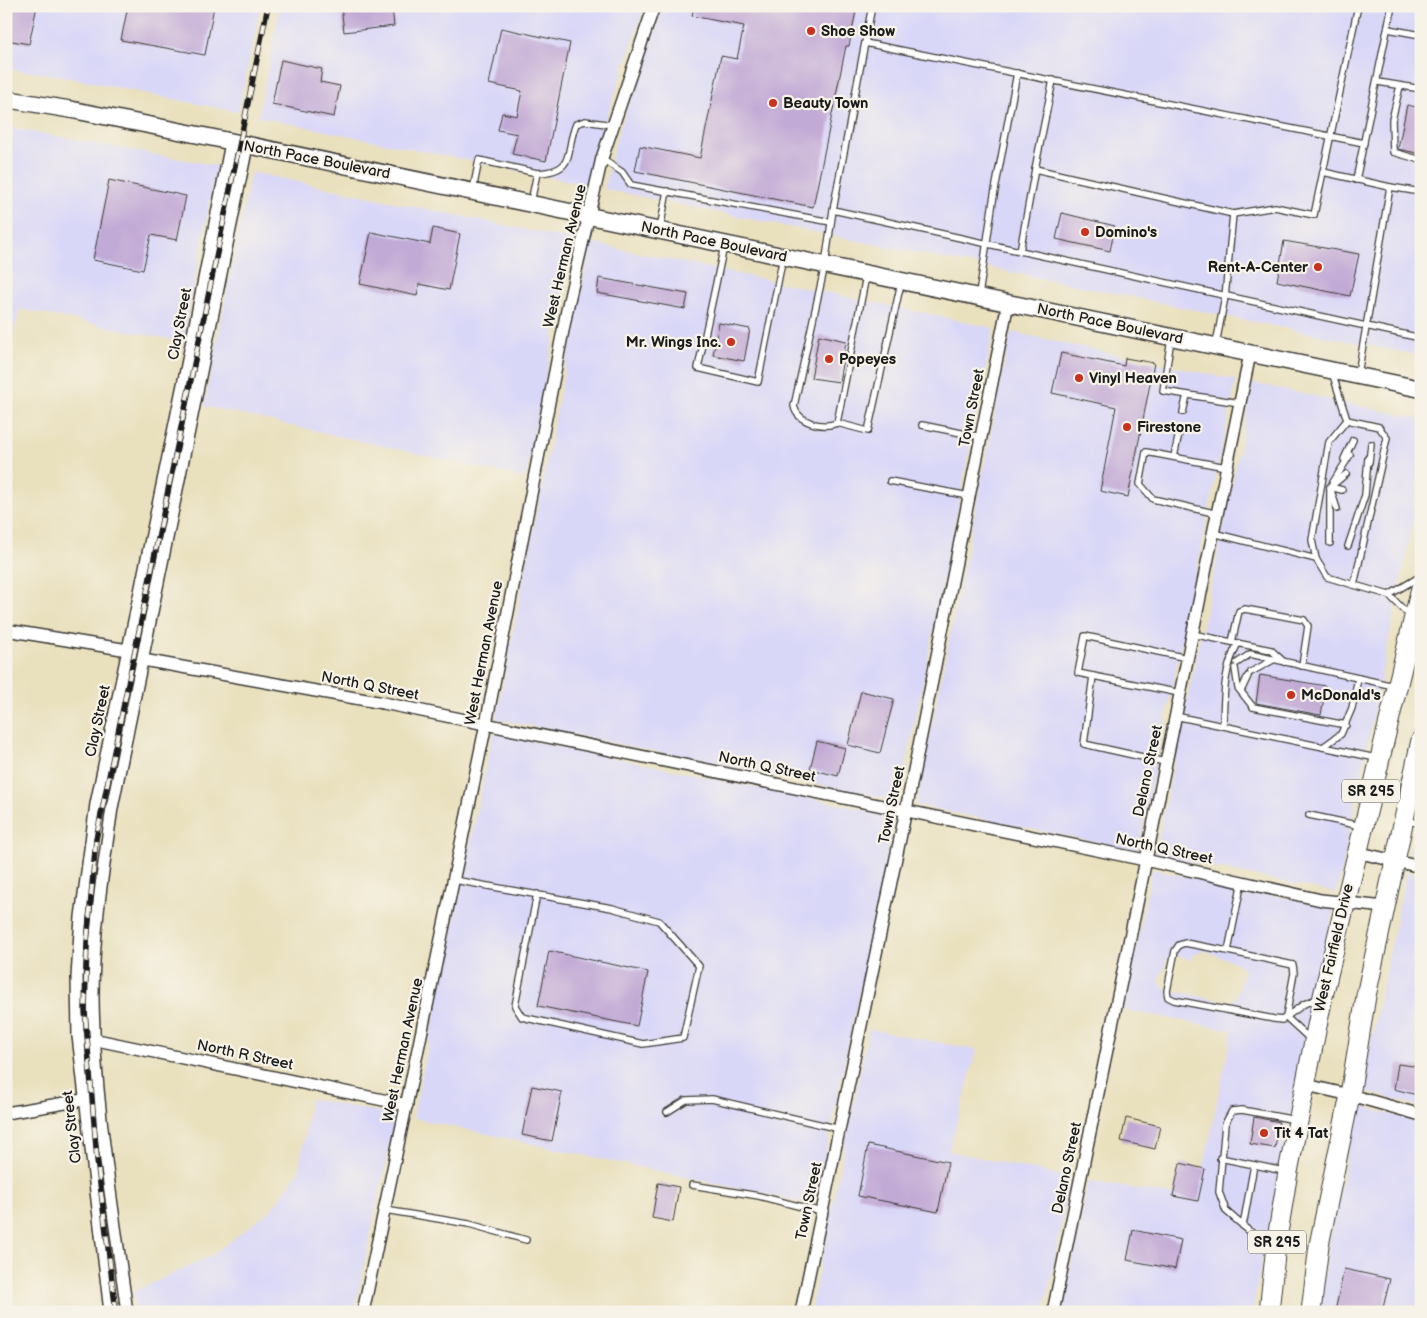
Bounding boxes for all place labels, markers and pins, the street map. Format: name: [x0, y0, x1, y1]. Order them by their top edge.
place label: Shoe Show: [821, 22, 895, 41]
marker: Shoe Show: [805, 25, 817, 37]
place label: Beauty Town: [783, 94, 868, 113]
marker: Beauty Town: [767, 97, 779, 109]
place label: Domino's: [1095, 223, 1157, 242]
marker: Domino's: [1079, 226, 1091, 238]
place label: Rent-A-Center: [1208, 258, 1309, 277]
marker: Rent-A-Center: [1312, 261, 1324, 273]
place label: Mr. Wings Inc.: [626, 333, 721, 352]
marker: Mr. Wings Inc.: [725, 336, 737, 348]
place label: Popeyes: [839, 350, 896, 369]
marker: Popeyes: [823, 353, 835, 365]
place label: Vinyl Heaven: [1089, 369, 1177, 388]
marker: Vinyl Heaven: [1073, 372, 1085, 384]
place label: Firestone: [1137, 418, 1202, 437]
marker: Firestone: [1121, 421, 1133, 433]
place label: McDonald's: [1301, 686, 1381, 705]
marker: McDonald's: [1285, 689, 1297, 701]
place label: Tit 4 Tat: [1274, 1124, 1328, 1143]
marker: Tit 4 Tat: [1258, 1127, 1270, 1139]

